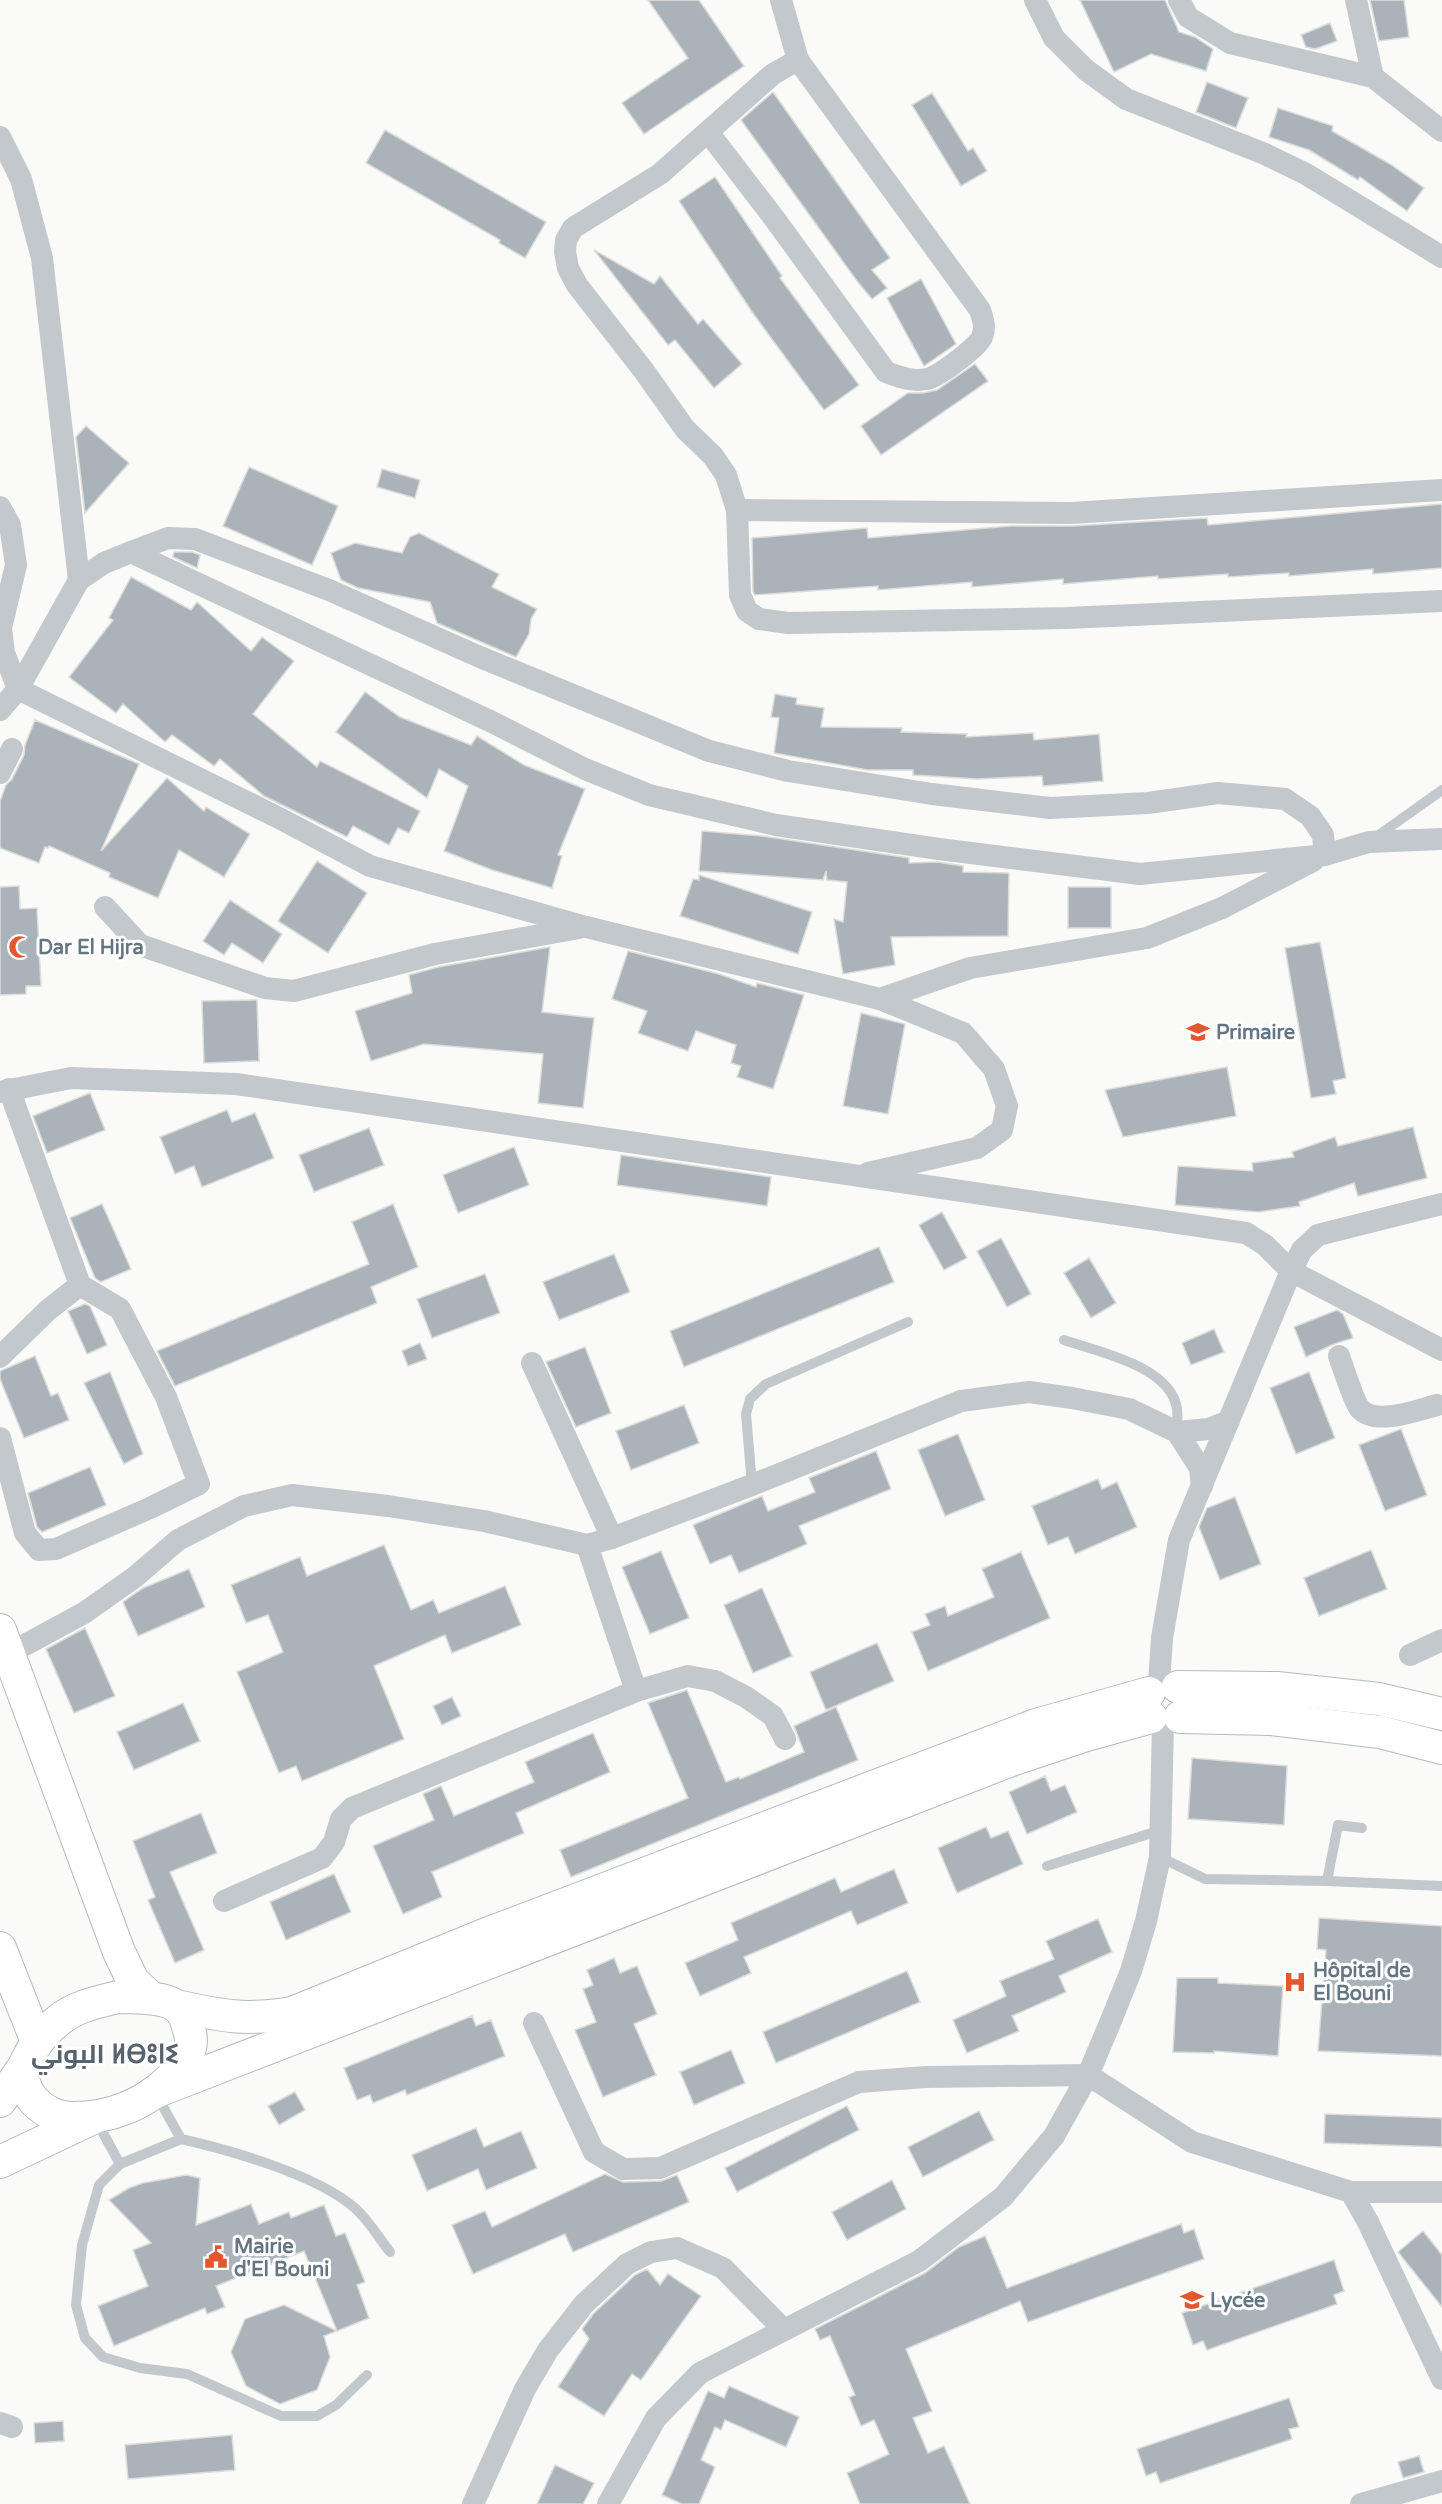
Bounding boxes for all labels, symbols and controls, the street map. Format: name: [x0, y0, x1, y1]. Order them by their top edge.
mosque icon: Dar El Hijra: [7, 934, 33, 960]
place label: Dar El Hijra: [38, 936, 144, 960]
school or university icon: Primaire: [1185, 1019, 1211, 1045]
place label: Primaire: [1216, 1021, 1295, 1045]
place label: Hôpital de El Bouni: [1313, 1959, 1411, 2006]
hospital icon: Hôpital de El Bouni: [1282, 1969, 1308, 1995]
district label: البوني ⵍⴱⵓⵏⵉ: [31, 2039, 179, 2075]
place label: Mairie d'El Bouni: [234, 2235, 329, 2282]
public building icon: Mairie d'El Bouni: [203, 2244, 229, 2270]
school or university icon: Lycée: [1179, 2287, 1205, 2313]
place label: Lycée: [1210, 2289, 1265, 2313]

